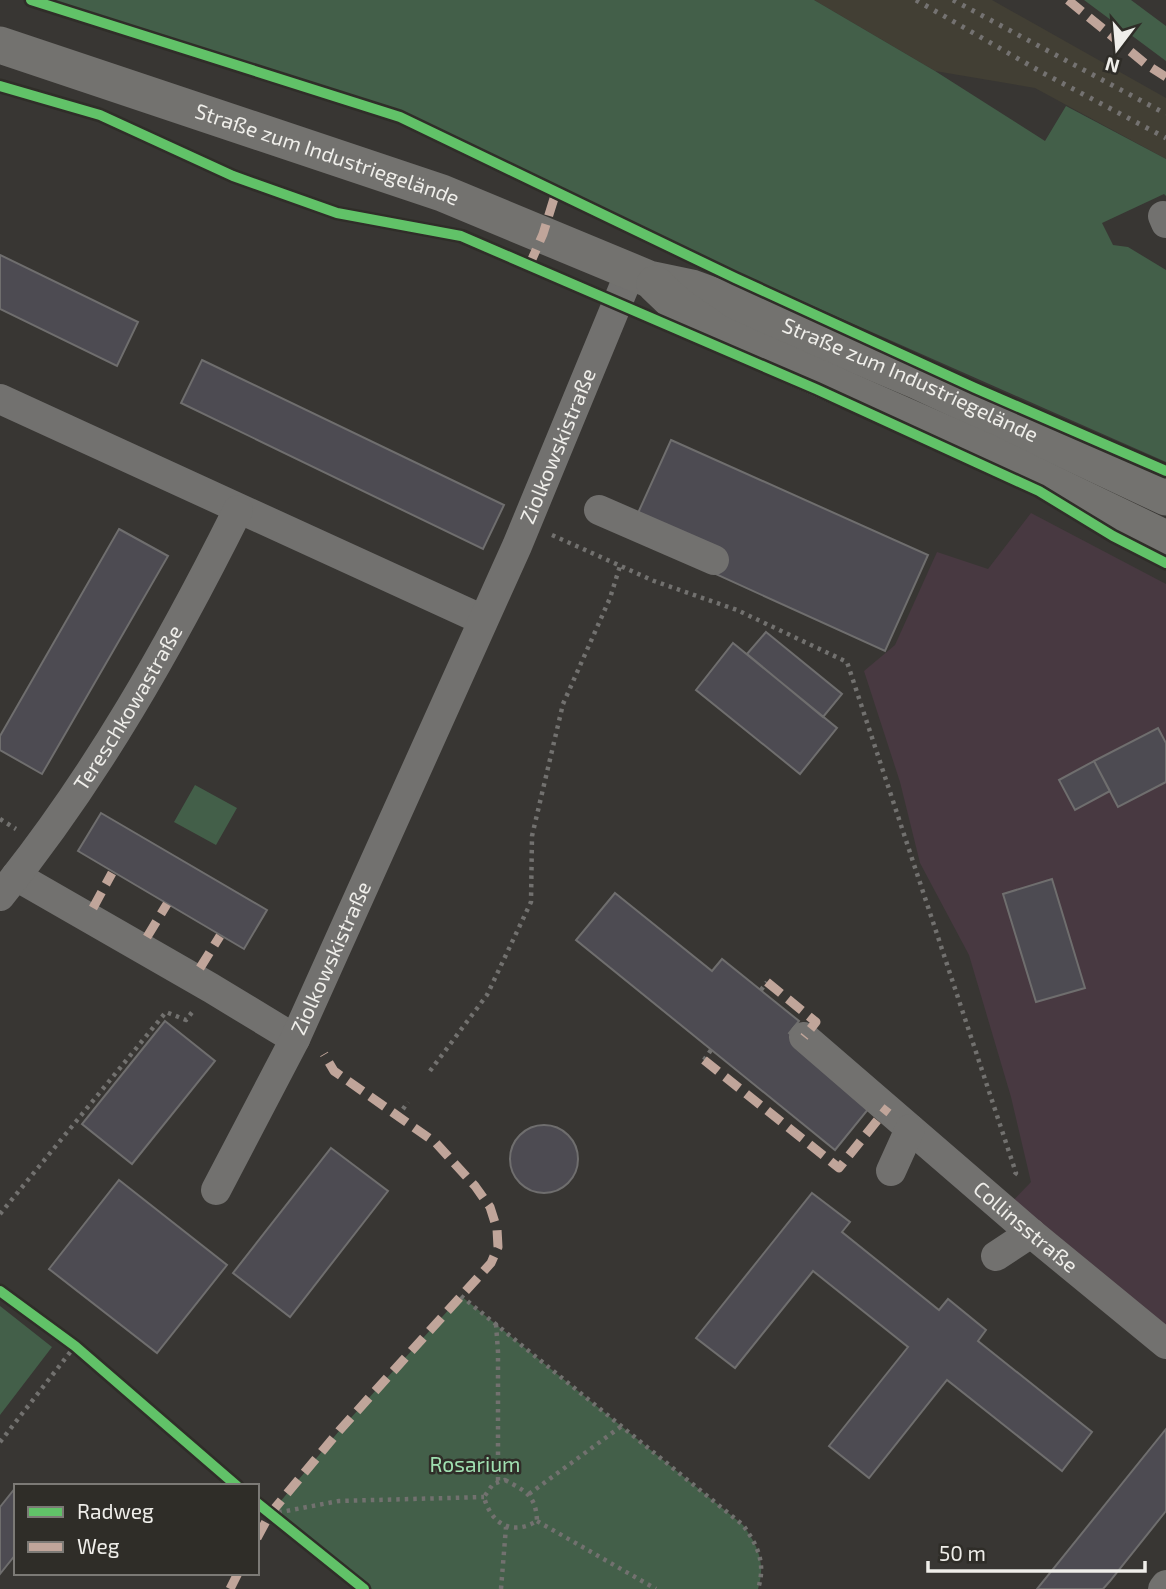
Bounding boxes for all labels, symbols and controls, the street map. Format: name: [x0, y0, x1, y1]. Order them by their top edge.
north arrow: [1082, 14, 1152, 84]
text: N: [1102, 53, 1122, 79]
street label: Straße zum Industriegelände: [192, 97, 464, 210]
street label: Straße zum Industriegelände: [779, 311, 1043, 446]
street label: Ziolkowskistraße: [514, 364, 600, 527]
street label: Tereschkowastraße: [68, 620, 187, 795]
street label: Ziolkowskistraße: [285, 877, 375, 1038]
street label: Collinsstraße: [969, 1175, 1083, 1277]
park label: Rosarium: [430, 1451, 521, 1476]
legend: [14, 1484, 259, 1575]
text: Radweg: [77, 1498, 154, 1523]
scale bar: [928, 1530, 1145, 1574]
text: Weg: [77, 1533, 120, 1558]
text: 50 m: [939, 1540, 986, 1565]

